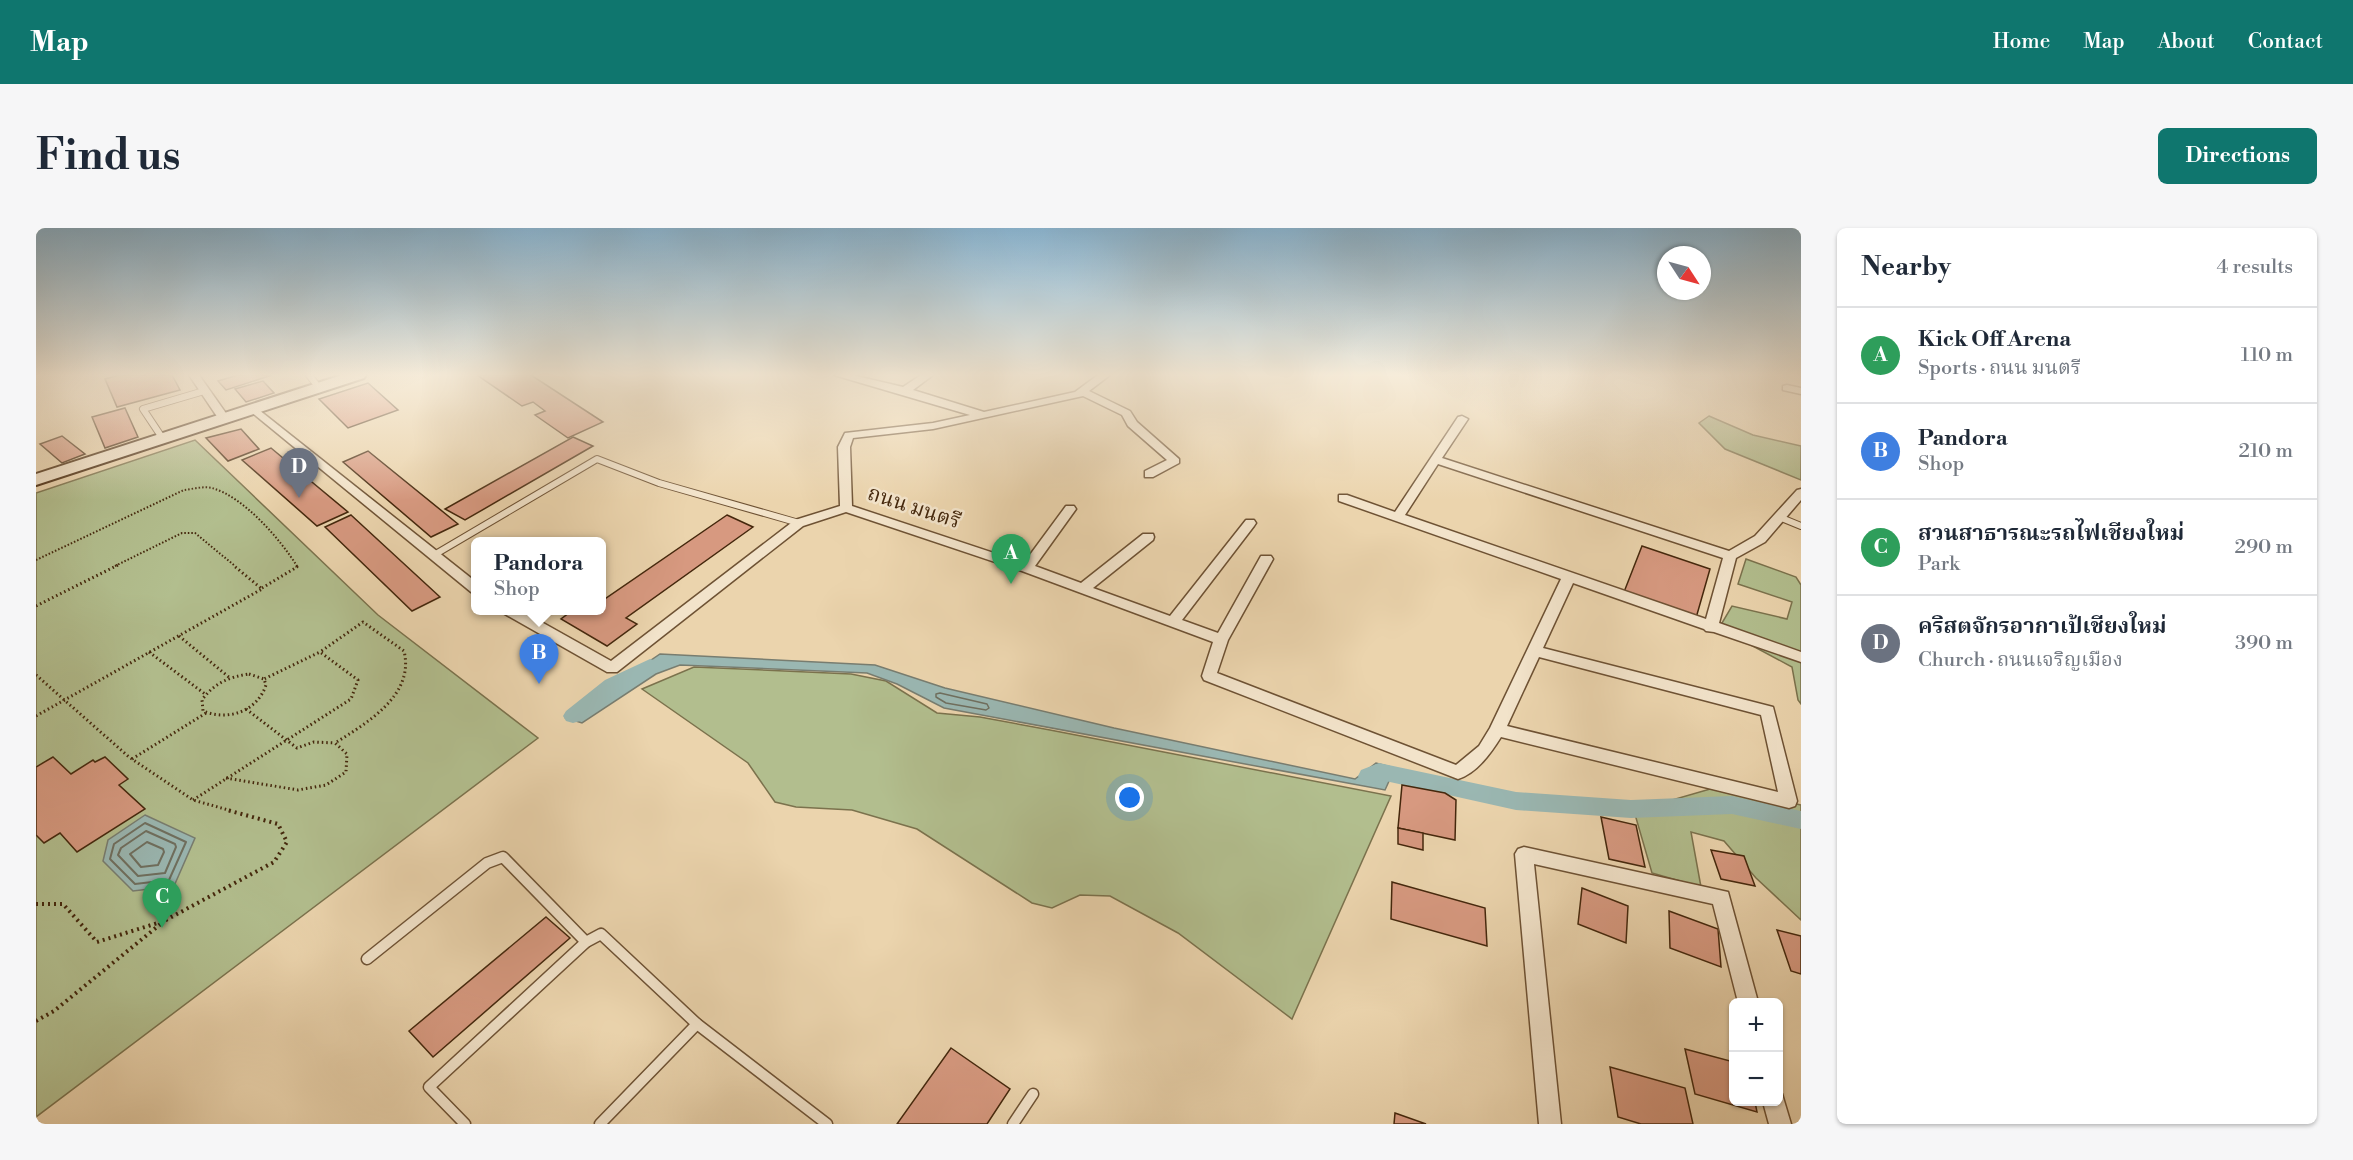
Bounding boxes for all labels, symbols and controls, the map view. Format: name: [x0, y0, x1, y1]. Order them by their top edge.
text: Map: [30, 25, 89, 60]
text: Home: [1993, 29, 2050, 55]
text: Map: [2083, 29, 2125, 55]
text: About: [2158, 29, 2215, 55]
text: Contact: [2248, 29, 2323, 55]
button: Directions: [2158, 128, 2317, 184]
text: Find us: [36, 130, 180, 183]
north arrow: [1657, 246, 1711, 300]
text: Nearby: [1861, 251, 1951, 283]
text: 4 results: [2216, 255, 2293, 280]
text: Kick Off Arena: [1918, 326, 2071, 353]
text: A: [1873, 343, 1888, 368]
text: 110 m: [2241, 343, 2293, 368]
text: Sports · ถนน มนตรี: [1918, 356, 2081, 381]
text: Pandora: [1918, 425, 2008, 452]
text: B: [1873, 439, 1888, 464]
text: 210 m: [2238, 439, 2293, 464]
pin: D: [280, 448, 318, 498]
text: Shop: [1918, 452, 1964, 477]
street label: ถนน มนตรี: [864, 481, 964, 535]
text: สวนสาธารณะรถไฟเชียงใหม่: [1918, 520, 2184, 547]
pin: A: [992, 534, 1030, 584]
text: C: [1873, 535, 1888, 560]
text: 290 m: [2235, 535, 2293, 560]
popup: [471, 537, 606, 615]
text: Pandora: [494, 550, 583, 577]
text: Park: [1918, 552, 1960, 577]
text: Shop: [494, 577, 540, 602]
text: คริสตจักรอากาเป้เชียงใหม่: [1918, 613, 2167, 640]
text: D: [1873, 631, 1888, 656]
text: 390 m: [2235, 631, 2293, 656]
pin: B: [520, 634, 558, 684]
text: Church · ถนนเจริญเมือง: [1918, 648, 2123, 673]
your location: [1115, 783, 1144, 812]
pin: C: [142, 878, 182, 928]
map controls: [1729, 998, 1783, 1106]
button: +: [1729, 998, 1783, 1052]
button: −: [1729, 1052, 1783, 1106]

